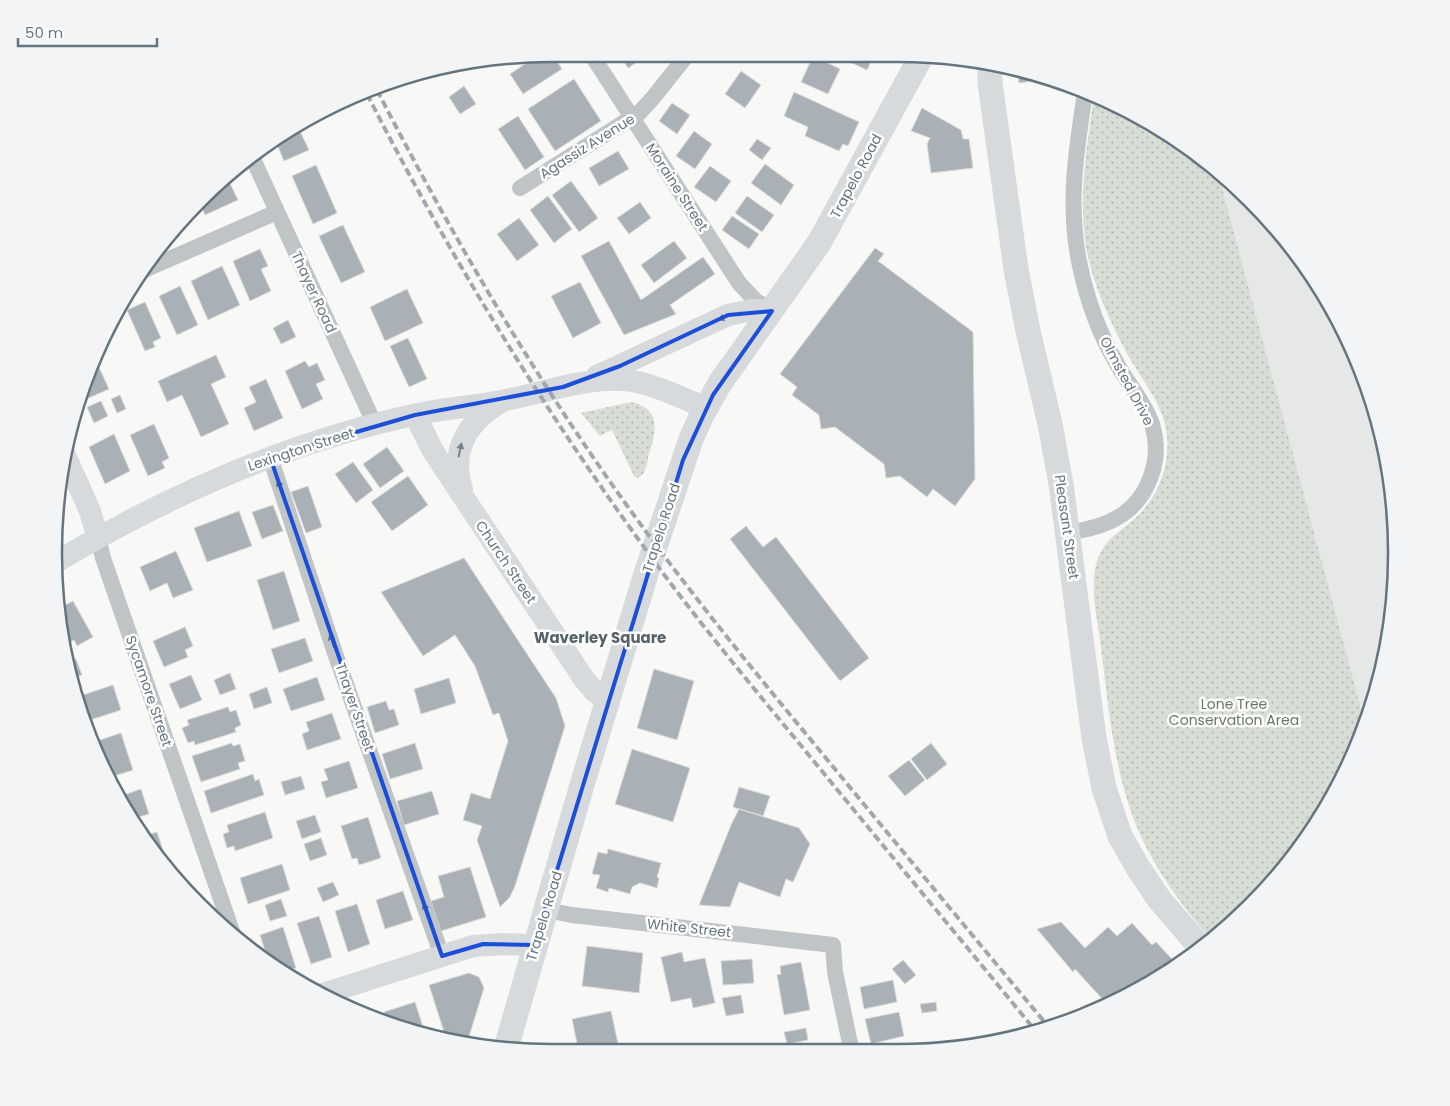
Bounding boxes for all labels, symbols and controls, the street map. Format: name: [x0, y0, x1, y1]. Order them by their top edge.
scale bar: [18, 15, 156, 47]
text: 50 m: [25, 22, 63, 43]
street label: Agassiz Avenue: [535, 108, 639, 183]
street label: Trapelo Road: [825, 130, 887, 222]
street label: Moraine Street: [641, 139, 713, 235]
street label: Thayer Road: [286, 248, 342, 336]
one-way arrow: [717, 314, 732, 321]
street label: Olmsted Drive: [1095, 333, 1159, 429]
street label: Lexington Street: [245, 422, 357, 476]
one-way arrow: [456, 442, 464, 457]
street label: Pleasant Street: [1050, 473, 1084, 581]
one-way arrow: [276, 480, 283, 495]
street label: Trapelo Road: [637, 481, 685, 575]
street label: Church Street: [471, 517, 541, 607]
district label: Waverley Square: [534, 627, 666, 648]
street label: Sycamore Street: [121, 633, 177, 749]
one-way arrow: [327, 634, 335, 649]
street label: Thayer Street: [330, 660, 380, 754]
park label: Lone Tree Conservation Area: [1169, 694, 1299, 730]
street label: Trapelo Road: [521, 869, 567, 963]
one-way arrow: [422, 903, 429, 918]
street label: White Street: [646, 914, 732, 942]

